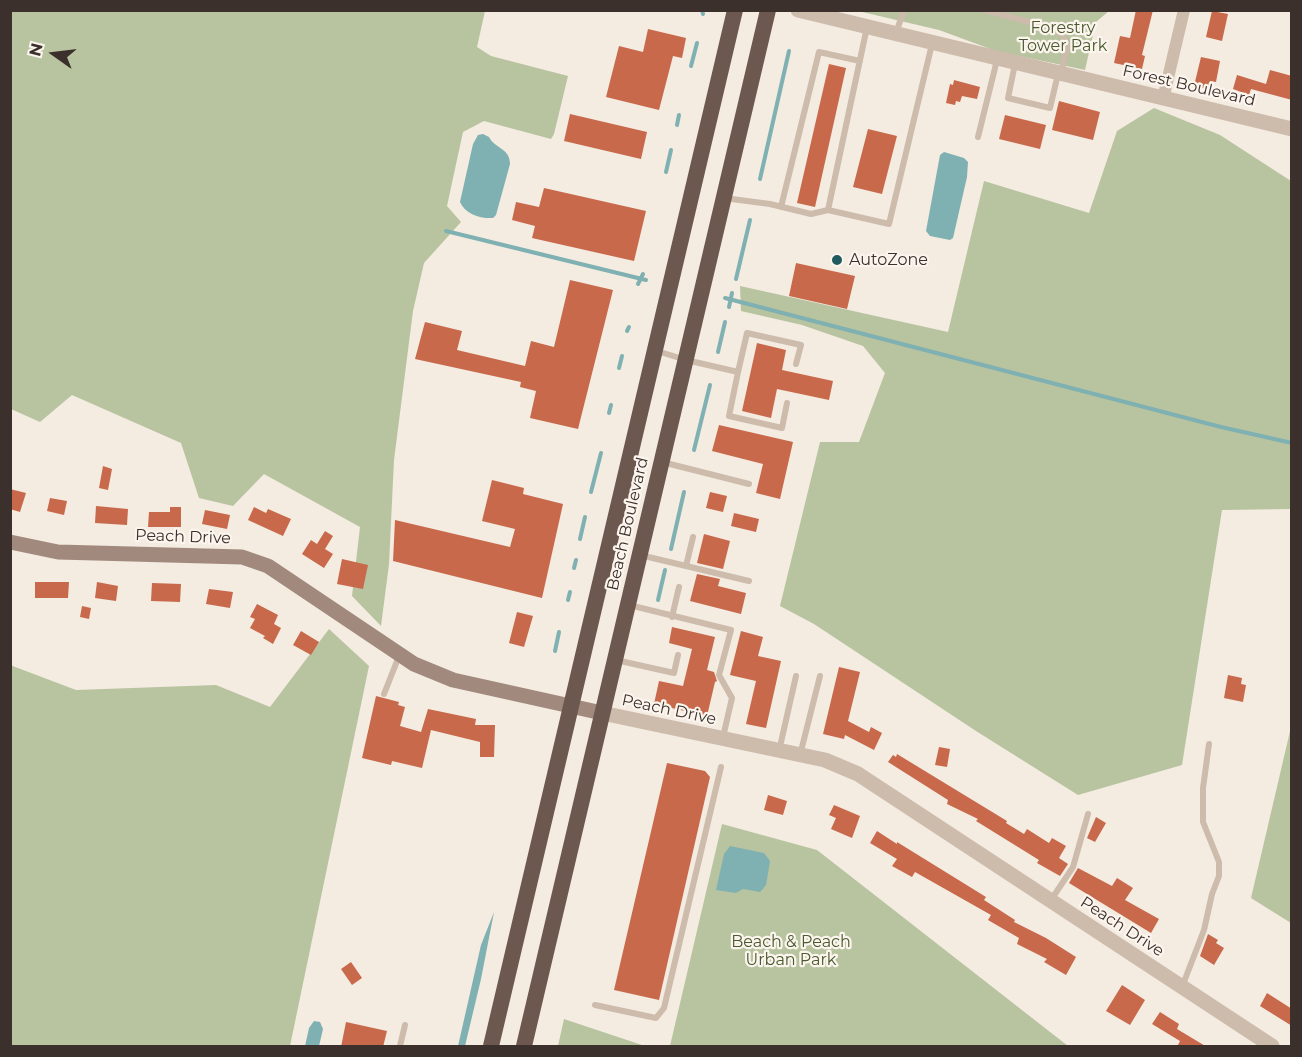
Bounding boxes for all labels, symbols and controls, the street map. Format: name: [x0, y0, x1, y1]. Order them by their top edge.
park label: Forestry Tower Park: [1019, 18, 1107, 56]
north arrow: [24, 24, 84, 84]
text: N: [25, 41, 47, 58]
street label: Forest Boulevard: [1121, 61, 1257, 111]
place label: AutoZone: [849, 250, 928, 270]
marker: AutoZone: [830, 253, 844, 267]
street label: Beach Boulevard: [603, 455, 653, 593]
street label: Peach Drive: [135, 526, 231, 548]
street label: Peach Drive: [620, 691, 718, 729]
street label: Peach Drive: [1077, 893, 1167, 961]
park label: Beach & Peach Urban Park: [731, 932, 851, 970]

